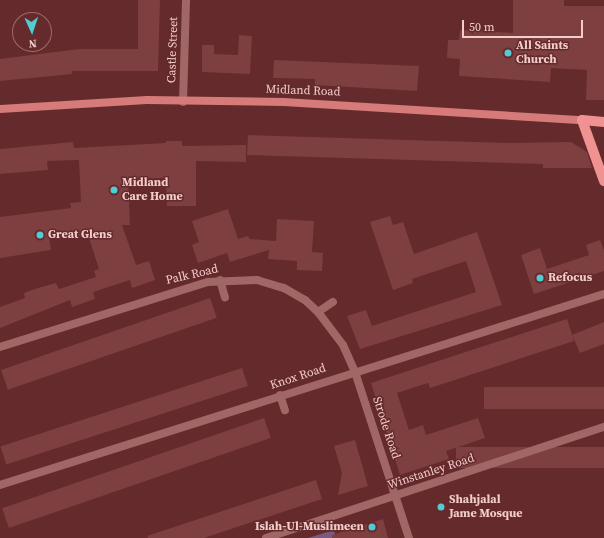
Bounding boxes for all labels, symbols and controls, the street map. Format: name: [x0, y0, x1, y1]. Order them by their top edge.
north arrow: [12, 12, 52, 52]
scale bar: [464, 12, 585, 38]
street label: Castle Street: [165, 17, 181, 83]
text: 50 m: [469, 19, 495, 35]
text: N: [28, 36, 37, 51]
place label: All Saints Church: [516, 39, 568, 67]
marker: All Saints Church: [503, 48, 513, 58]
street label: Midland Road: [265, 82, 341, 100]
place label: Midland Care Home: [122, 176, 183, 204]
marker: Midland Care Home: [109, 185, 119, 195]
place label: Great Glens: [48, 228, 112, 242]
marker: Great Glens: [35, 230, 45, 240]
street label: Palk Road: [164, 262, 220, 288]
place label: Refocus: [548, 271, 592, 285]
marker: Refocus: [535, 273, 545, 283]
street label: Knox Road: [268, 361, 328, 393]
street label: Strode Road: [369, 395, 403, 461]
street label: Winstanley Road: [386, 451, 476, 493]
place label: Shahjalal Jame Mosque: [449, 493, 522, 521]
marker: Shahjalal Jame Mosque: [436, 502, 446, 512]
place label: Islah-Ul-Muslimeen: [255, 520, 364, 534]
marker: Islah-Ul-Muslimeen: [367, 522, 377, 532]

